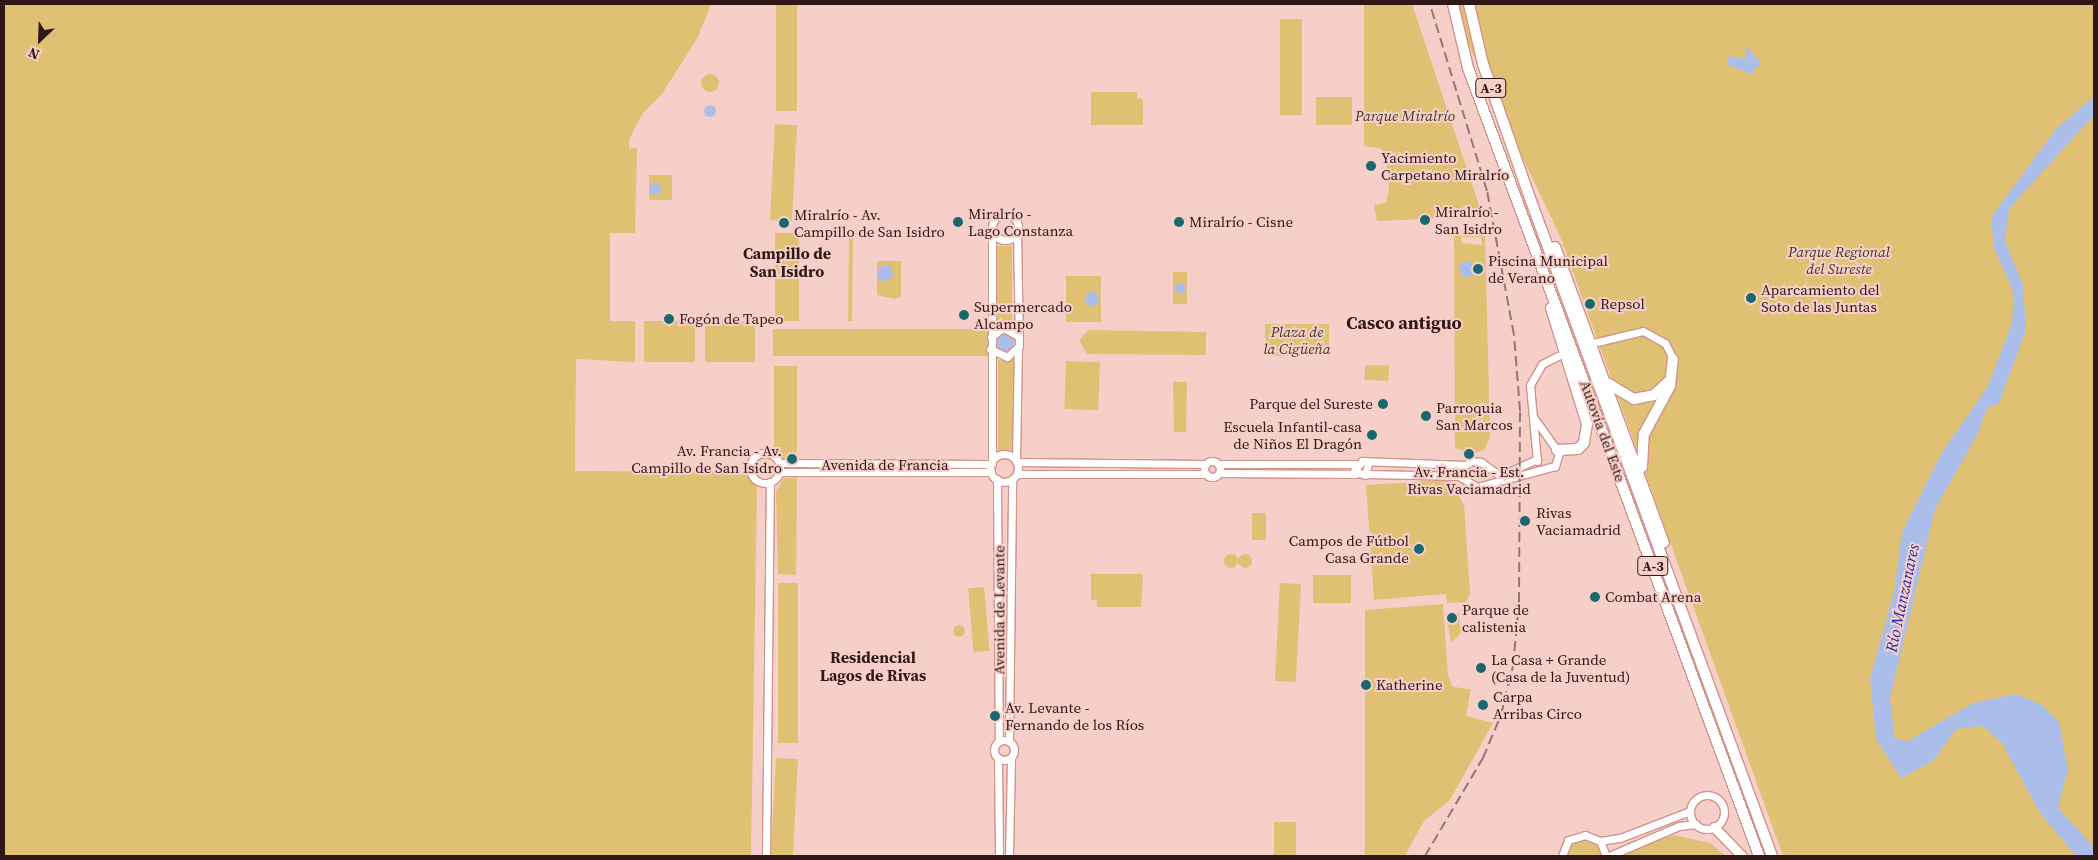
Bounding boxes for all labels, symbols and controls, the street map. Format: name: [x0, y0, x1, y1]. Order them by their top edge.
north arrow: [15, 15, 65, 65]
text: N: [25, 42, 43, 65]
road number: A-3: [1475, 76, 1507, 100]
park label: Parque Miralrío: [1355, 107, 1455, 125]
place label: Yacimiento Carpetano Miralrío: [1381, 148, 1509, 183]
marker: Yacimiento Carpetano Miralrío: [1365, 160, 1377, 172]
place label: Miralrío - San Isidro: [1435, 202, 1502, 237]
place label: Miralrío - Lago Constanza: [968, 204, 1073, 239]
place label: Miralrío - Av. Campillo de San Isidro: [794, 205, 945, 240]
place label: Miralrío - Cisne: [1189, 213, 1293, 231]
marker: Miralrío - San Isidro: [1419, 214, 1431, 226]
marker: Miralrío - Lago Constanza: [952, 216, 964, 228]
marker: Miralrío - Cisne: [1173, 216, 1185, 228]
marker: Miralrío - Av. Campillo de San Isidro: [778, 217, 790, 229]
park label: Parque Regional del Sureste: [1788, 242, 1890, 277]
district label: Campillo de San Isidro: [743, 243, 831, 281]
place label: Piscina Municipal de Verano: [1488, 251, 1608, 286]
marker: Piscina Municipal de Verano: [1472, 263, 1484, 275]
place label: Aparcamiento del Soto de las Juntas: [1761, 280, 1880, 315]
marker: Aparcamiento del Soto de las Juntas: [1745, 292, 1757, 304]
place label: Repsol: [1600, 295, 1645, 313]
place label: Supermercado Alcampo: [974, 297, 1072, 332]
marker: Repsol: [1584, 298, 1596, 310]
marker: Supermercado Alcampo: [958, 309, 970, 321]
place label: Fogón de Tapeo: [679, 310, 784, 328]
district label: Casco antiguo: [1346, 312, 1462, 334]
marker: Fogón de Tapeo: [663, 313, 675, 325]
park label: Plaza de la Cigüeña: [1263, 322, 1331, 357]
street label: Autovía del Este: [1576, 378, 1630, 484]
place label: Parque del Sureste: [1249, 395, 1373, 413]
marker: Parque del Sureste: [1377, 398, 1389, 410]
place label: Parroquia San Marcos: [1436, 398, 1513, 433]
marker: Parroquia San Marcos: [1420, 410, 1432, 422]
place label: Escuela Infantil-casa de Niños El Dragón: [1223, 417, 1362, 452]
marker: Escuela Infantil-casa de Niños El Dragón: [1366, 429, 1378, 441]
place label: Av. Francia - Av. Campillo de San Isidro: [631, 441, 782, 476]
marker: Av. Francia - Est. Rivas Vaciamadrid: [1463, 448, 1475, 460]
marker: Av. Francia - Av. Campillo de San Isidro: [786, 453, 798, 465]
street label: Avenida de Francia: [821, 456, 949, 474]
place label: Av. Francia - Est. Rivas Vaciamadrid: [1407, 462, 1531, 497]
place label: Rivas Vaciamadrid: [1536, 503, 1621, 538]
marker: Rivas Vaciamadrid: [1518, 514, 1532, 528]
place label: Campos de Fútbol Casa Grande: [1289, 531, 1409, 566]
water label: Río Manzanares: [1881, 542, 1923, 654]
marker: Campos de Fútbol Casa Grande: [1413, 543, 1425, 555]
street label: Avenida de Levante: [990, 545, 1008, 675]
road number: A-3: [1637, 554, 1669, 578]
place label: Combat Arena: [1605, 588, 1701, 606]
marker: Combat Arena: [1589, 591, 1601, 603]
place label: Parque de calistenia: [1462, 600, 1529, 635]
marker: Parque de calistenia: [1446, 612, 1458, 624]
district label: Residencial Lagos de Rivas: [820, 647, 926, 685]
place label: La Casa + Grande (Casa de la Juventud): [1491, 650, 1630, 685]
marker: La Casa + Grande (Casa de la Juventud): [1475, 662, 1487, 674]
place label: Katherine: [1376, 676, 1443, 694]
marker: Katherine: [1360, 679, 1372, 691]
place label: Carpa Arribas Circo: [1493, 687, 1582, 722]
place label: Av. Levante - Fernando de los Ríos: [1005, 698, 1144, 733]
marker: Carpa Arribas Circo: [1477, 699, 1489, 711]
marker: Av. Levante - Fernando de los Ríos: [989, 710, 1001, 722]

